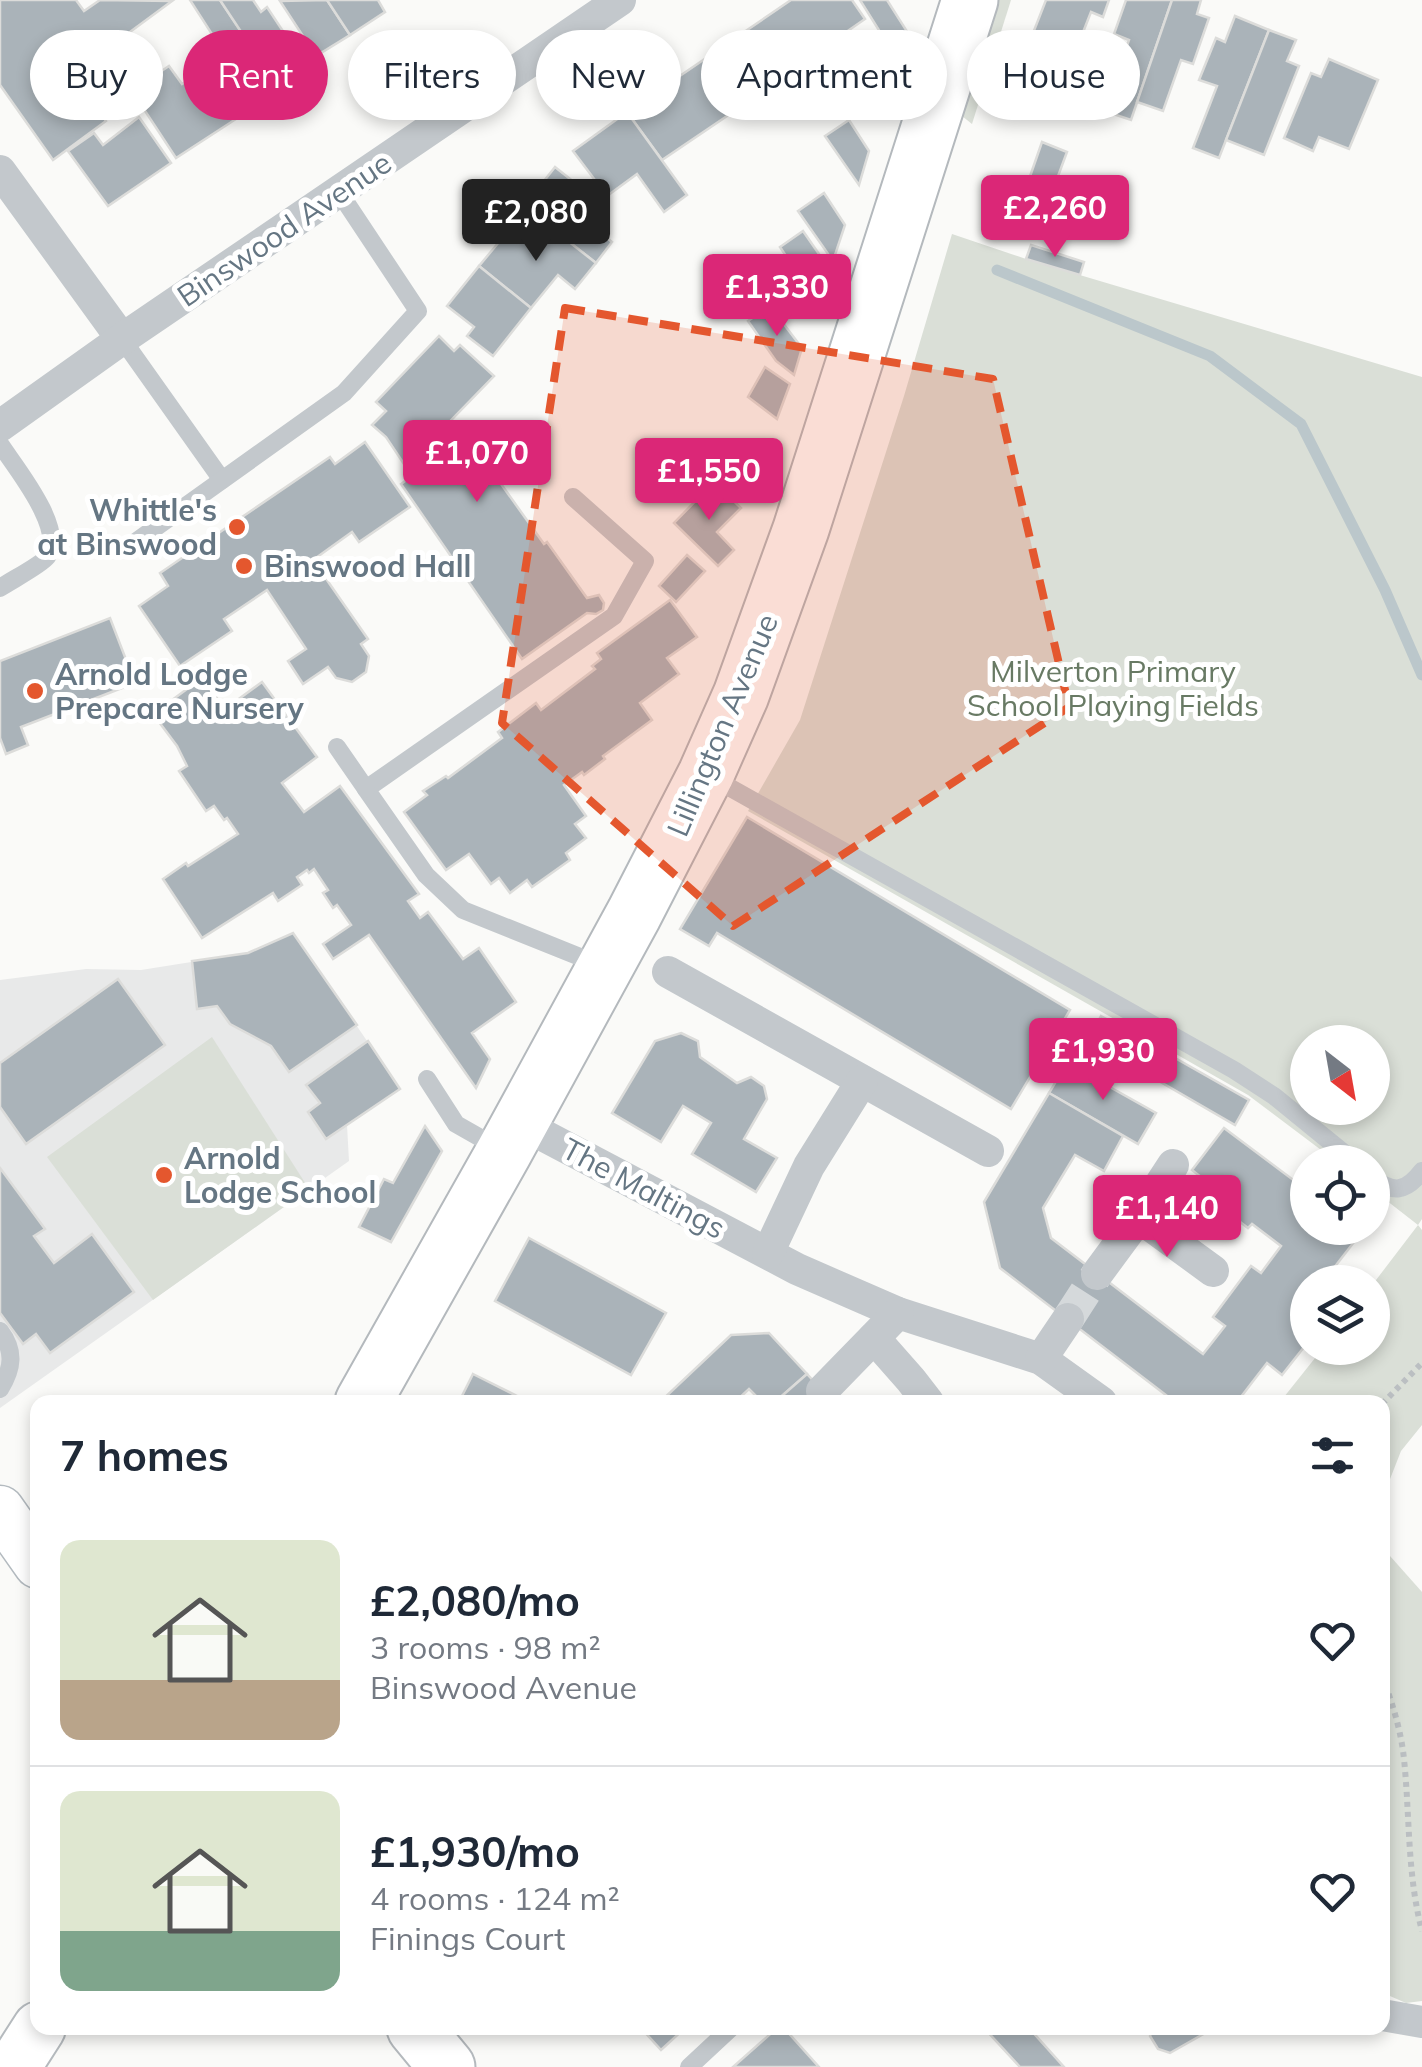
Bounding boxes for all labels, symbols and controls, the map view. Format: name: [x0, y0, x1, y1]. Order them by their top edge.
chip: Buy: [30, 30, 163, 120]
chip: Rent: [183, 30, 328, 120]
chip: Filters: [348, 30, 516, 120]
chip: New: [536, 30, 681, 120]
chip: Apartment: [701, 30, 947, 120]
chip: House: [967, 30, 1140, 120]
street label: Binswood Avenue: [170, 143, 398, 315]
pin: £2,260: [974, 175, 1136, 260]
pin: £2,080: [455, 179, 617, 264]
text: £2,260: [1003, 187, 1107, 227]
text: £2,080: [484, 191, 588, 231]
pin: £1,330: [696, 254, 858, 339]
text: £1,330: [725, 266, 829, 306]
pin: £1,070: [396, 420, 558, 505]
text: £1,070: [425, 432, 529, 472]
pin: £1,550: [628, 438, 790, 523]
text: £1,550: [657, 450, 761, 490]
place label: Whittle's at Binswood: [37, 491, 217, 563]
marker: Whittle's at Binswood: [226, 516, 248, 538]
place label: Binswood Hall: [264, 547, 471, 585]
marker: Binswood Hall: [233, 555, 255, 577]
street label: Lillington Avenue: [658, 608, 786, 842]
park label: Milverton Primary School Playing Fields: [967, 652, 1259, 724]
place label: Arnold Lodge Prepcare Nursery: [55, 655, 304, 727]
marker: Arnold Lodge Prepcare Nursery: [24, 680, 46, 702]
pin: £1,930: [1022, 1018, 1184, 1103]
north arrow: [1290, 1025, 1390, 1125]
map controls: [1290, 1025, 1390, 1365]
text: £1,930: [1051, 1030, 1155, 1070]
street label: The Maltings: [556, 1129, 732, 1247]
place label: Arnold Lodge School: [184, 1139, 376, 1211]
button: locate: [1290, 1145, 1390, 1245]
marker: Arnold Lodge School: [153, 1164, 175, 1186]
pin: £1,140: [1086, 1175, 1248, 1260]
text: £1,140: [1115, 1187, 1219, 1227]
button: layers: [1290, 1265, 1390, 1365]
icon: filters: [1305, 1428, 1360, 1483]
text: 7 homes: [60, 1429, 229, 1482]
text: £2,080/mo: [370, 1574, 580, 1627]
icon: home: [140, 1580, 260, 1700]
icon: heart: [1305, 1613, 1360, 1668]
text: 3 rooms · 98 m²: [370, 1627, 601, 1667]
text: Binswood Avenue: [370, 1667, 637, 1707]
text: £1,930/mo: [370, 1825, 580, 1878]
icon: home: [140, 1831, 260, 1951]
icon: heart: [1305, 1864, 1360, 1919]
text: 4 rooms · 124 m²: [370, 1878, 620, 1918]
text: Finings Court: [370, 1918, 565, 1958]

